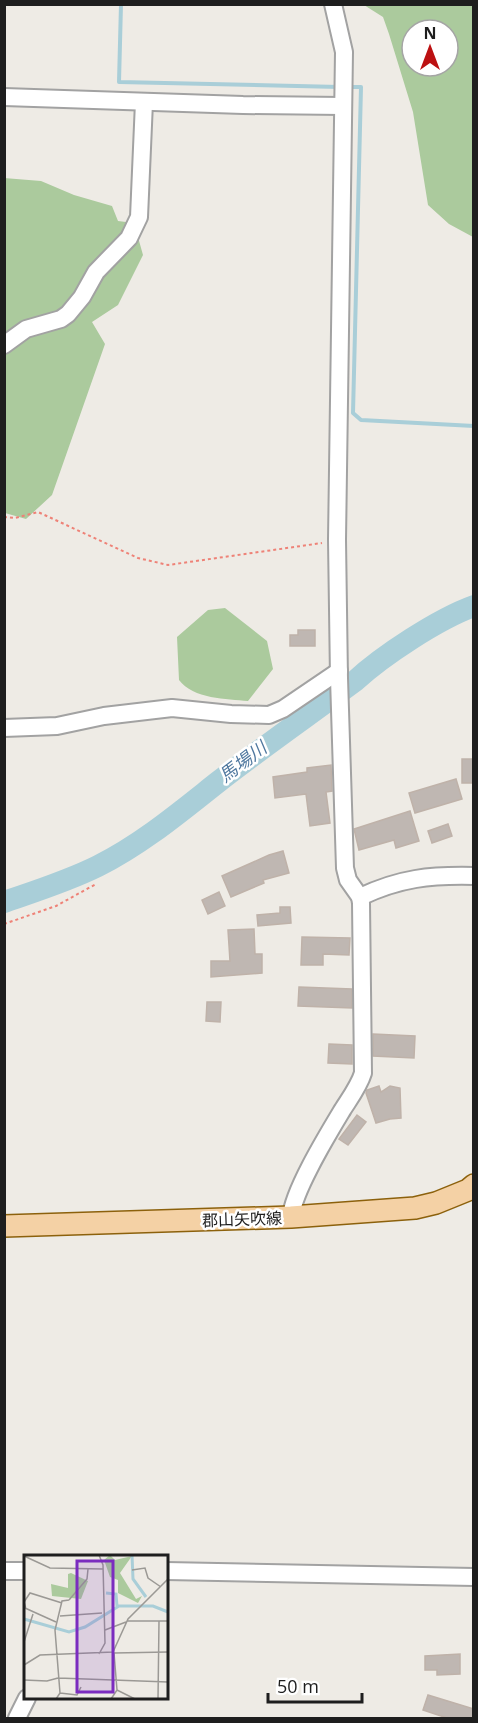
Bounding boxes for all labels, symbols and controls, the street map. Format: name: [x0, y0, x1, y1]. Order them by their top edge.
north arrow: [400, 18, 460, 78]
text: N: [423, 22, 437, 44]
water label: 馬場川: [214, 734, 273, 787]
street label: 郡山矢吹線: [202, 1207, 282, 1231]
inset map: [24, 1555, 168, 1699]
scale bar: [268, 1666, 362, 1704]
text: 50 m: [277, 1674, 319, 1698]

